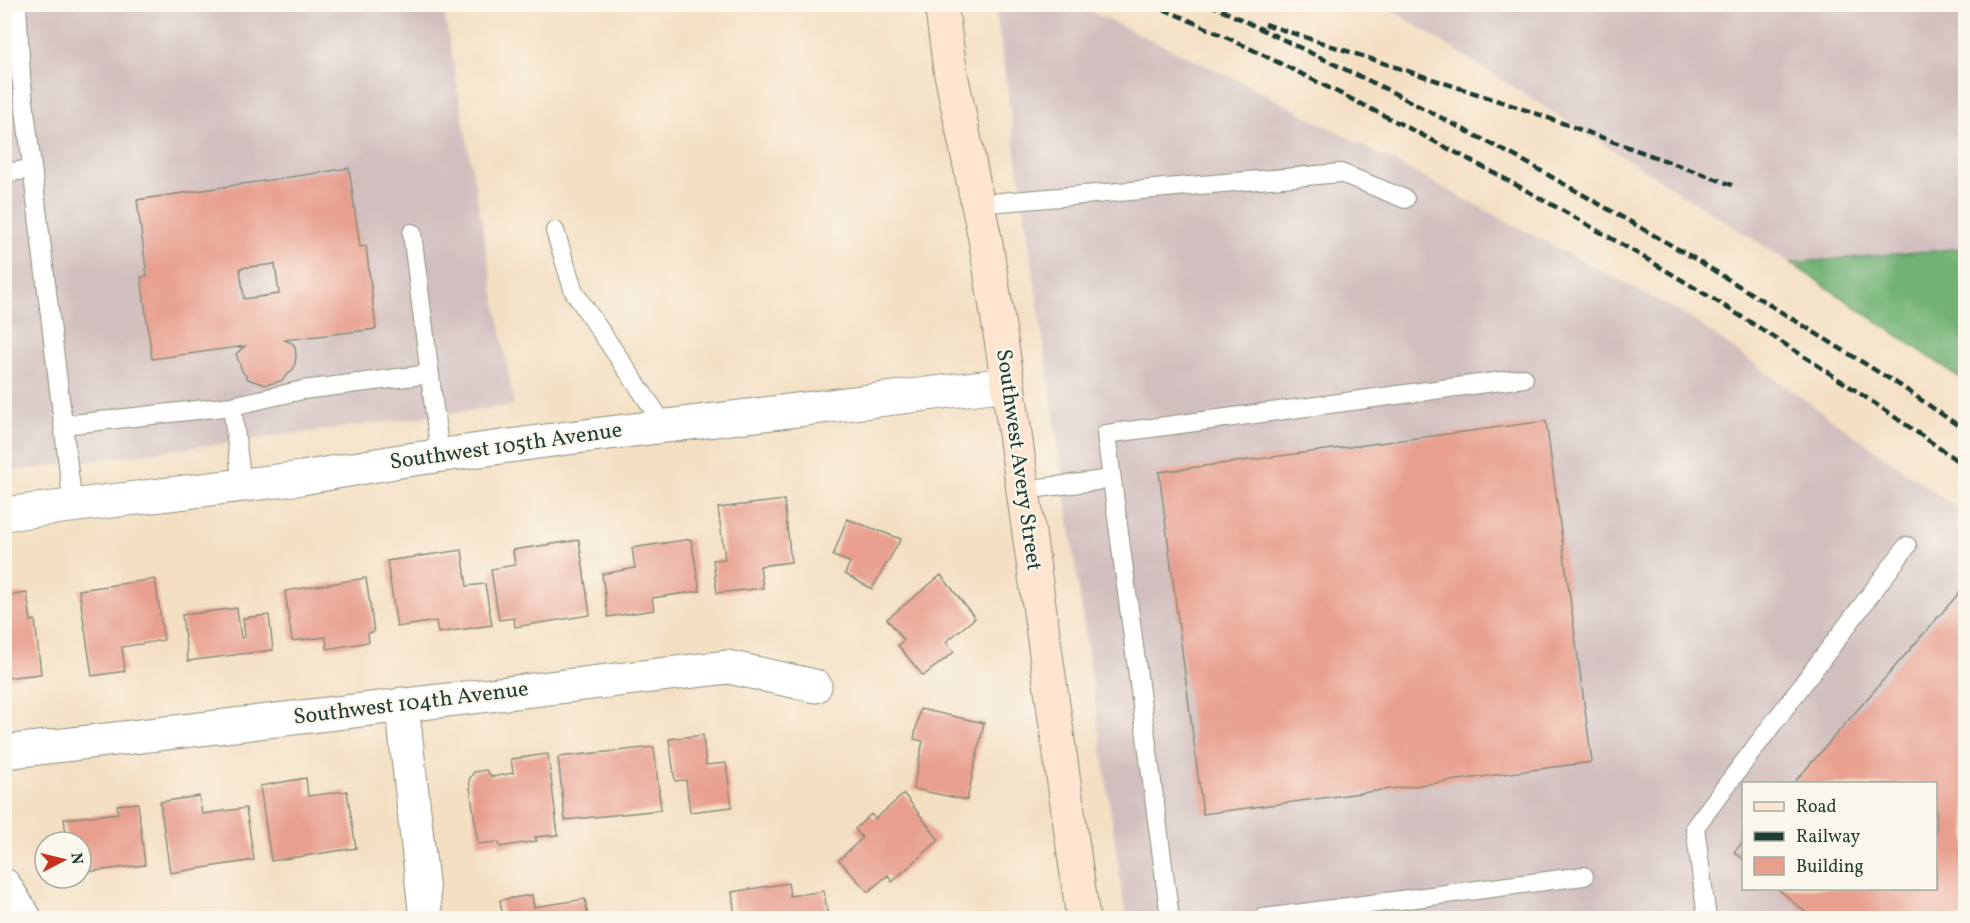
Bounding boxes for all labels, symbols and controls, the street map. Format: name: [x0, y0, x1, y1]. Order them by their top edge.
street label: Southwest Avery Street: [987, 347, 1049, 573]
street label: Southwest 105th Avenue: [388, 415, 624, 479]
street label: Southwest 104th Avenue: [292, 674, 530, 734]
legend: [1742, 782, 1937, 890]
text: Road: [1796, 795, 1837, 820]
text: Railway: [1796, 825, 1860, 850]
north arrow: [33, 830, 93, 890]
text: N: [64, 851, 88, 866]
text: Building: [1796, 855, 1864, 880]

